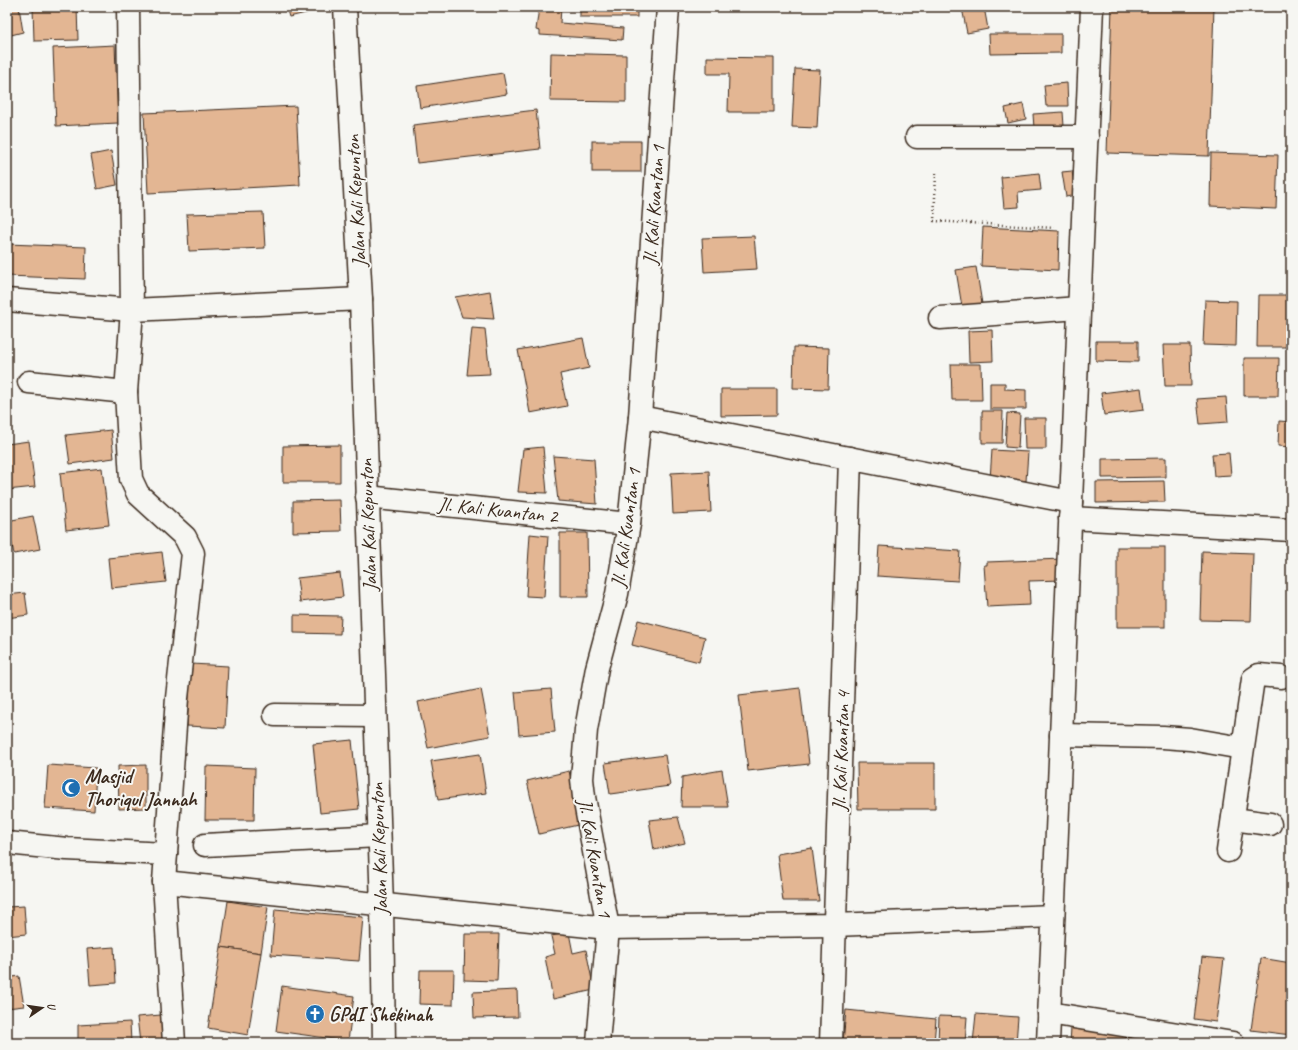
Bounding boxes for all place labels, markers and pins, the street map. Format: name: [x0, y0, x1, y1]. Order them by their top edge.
place label: Masjid Thoriqul Jannah: [85, 764, 198, 812]
mosque icon: Masjid Thoriqul Jannah: [60, 777, 82, 799]
place label: GPdI Shekinah: [329, 1002, 433, 1027]
church icon: GPdI Shekinah: [304, 1003, 326, 1025]

